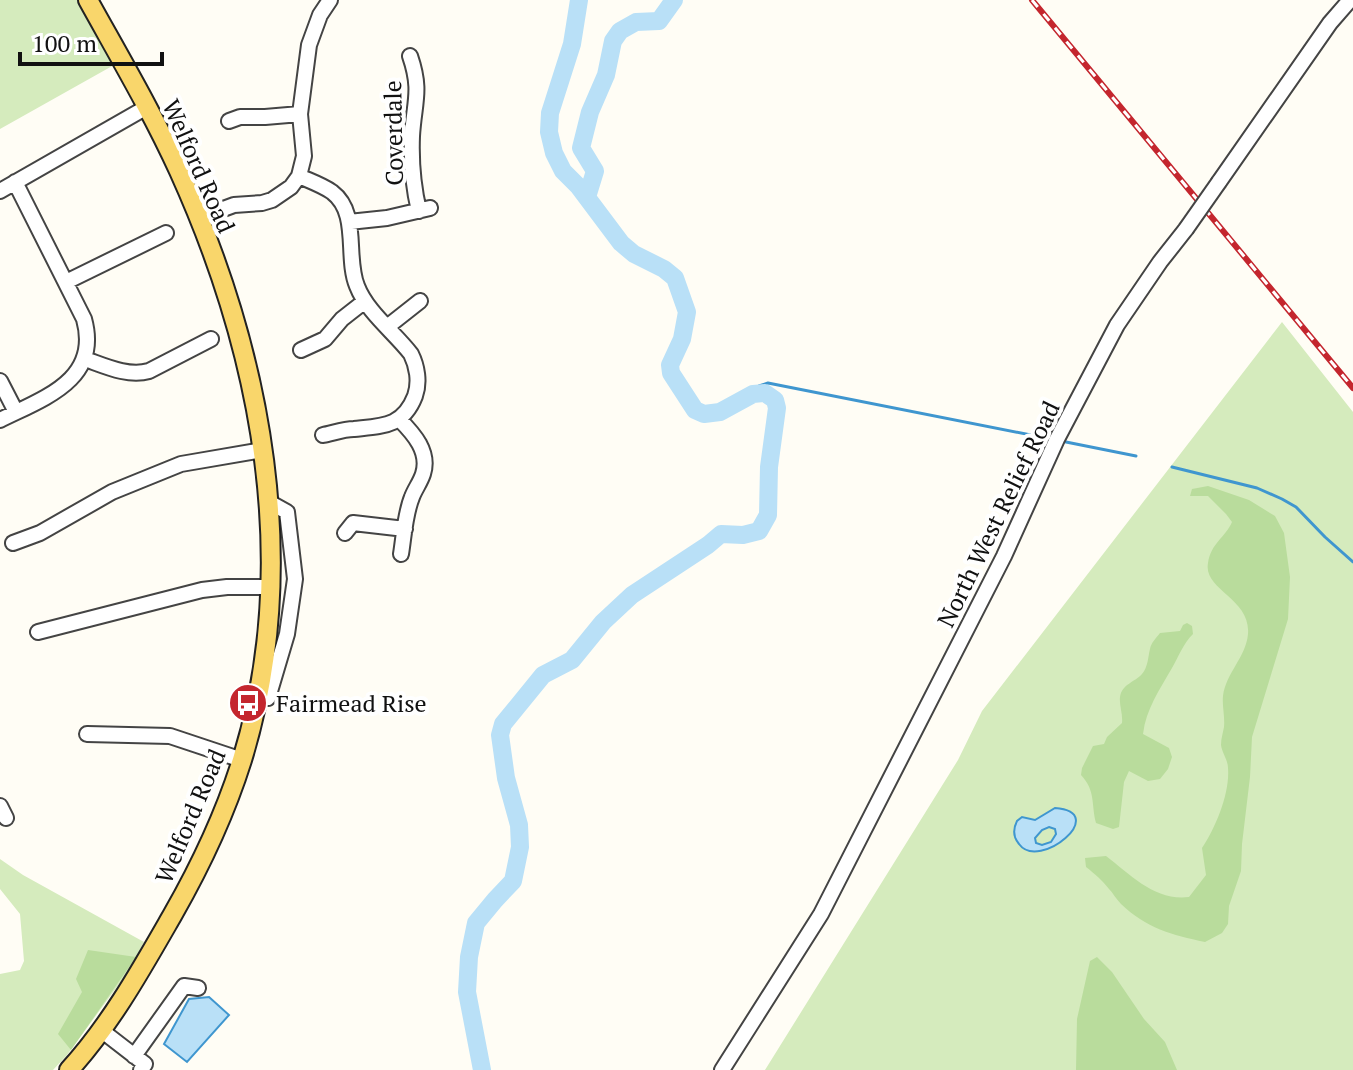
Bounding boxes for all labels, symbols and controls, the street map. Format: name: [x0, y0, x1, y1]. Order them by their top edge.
scale bar: [20, 16, 162, 66]
text: 100 m: [32, 27, 97, 59]
street label: Coverdale: [376, 80, 410, 186]
street label: Welford Road: [155, 94, 243, 238]
street label: North West Relief Road: [929, 396, 1067, 632]
bus stop icon: Fairmead Rise: [227, 682, 269, 724]
place label: Fairmead Rise: [276, 687, 427, 719]
street label: Welford Road: [147, 744, 233, 888]

